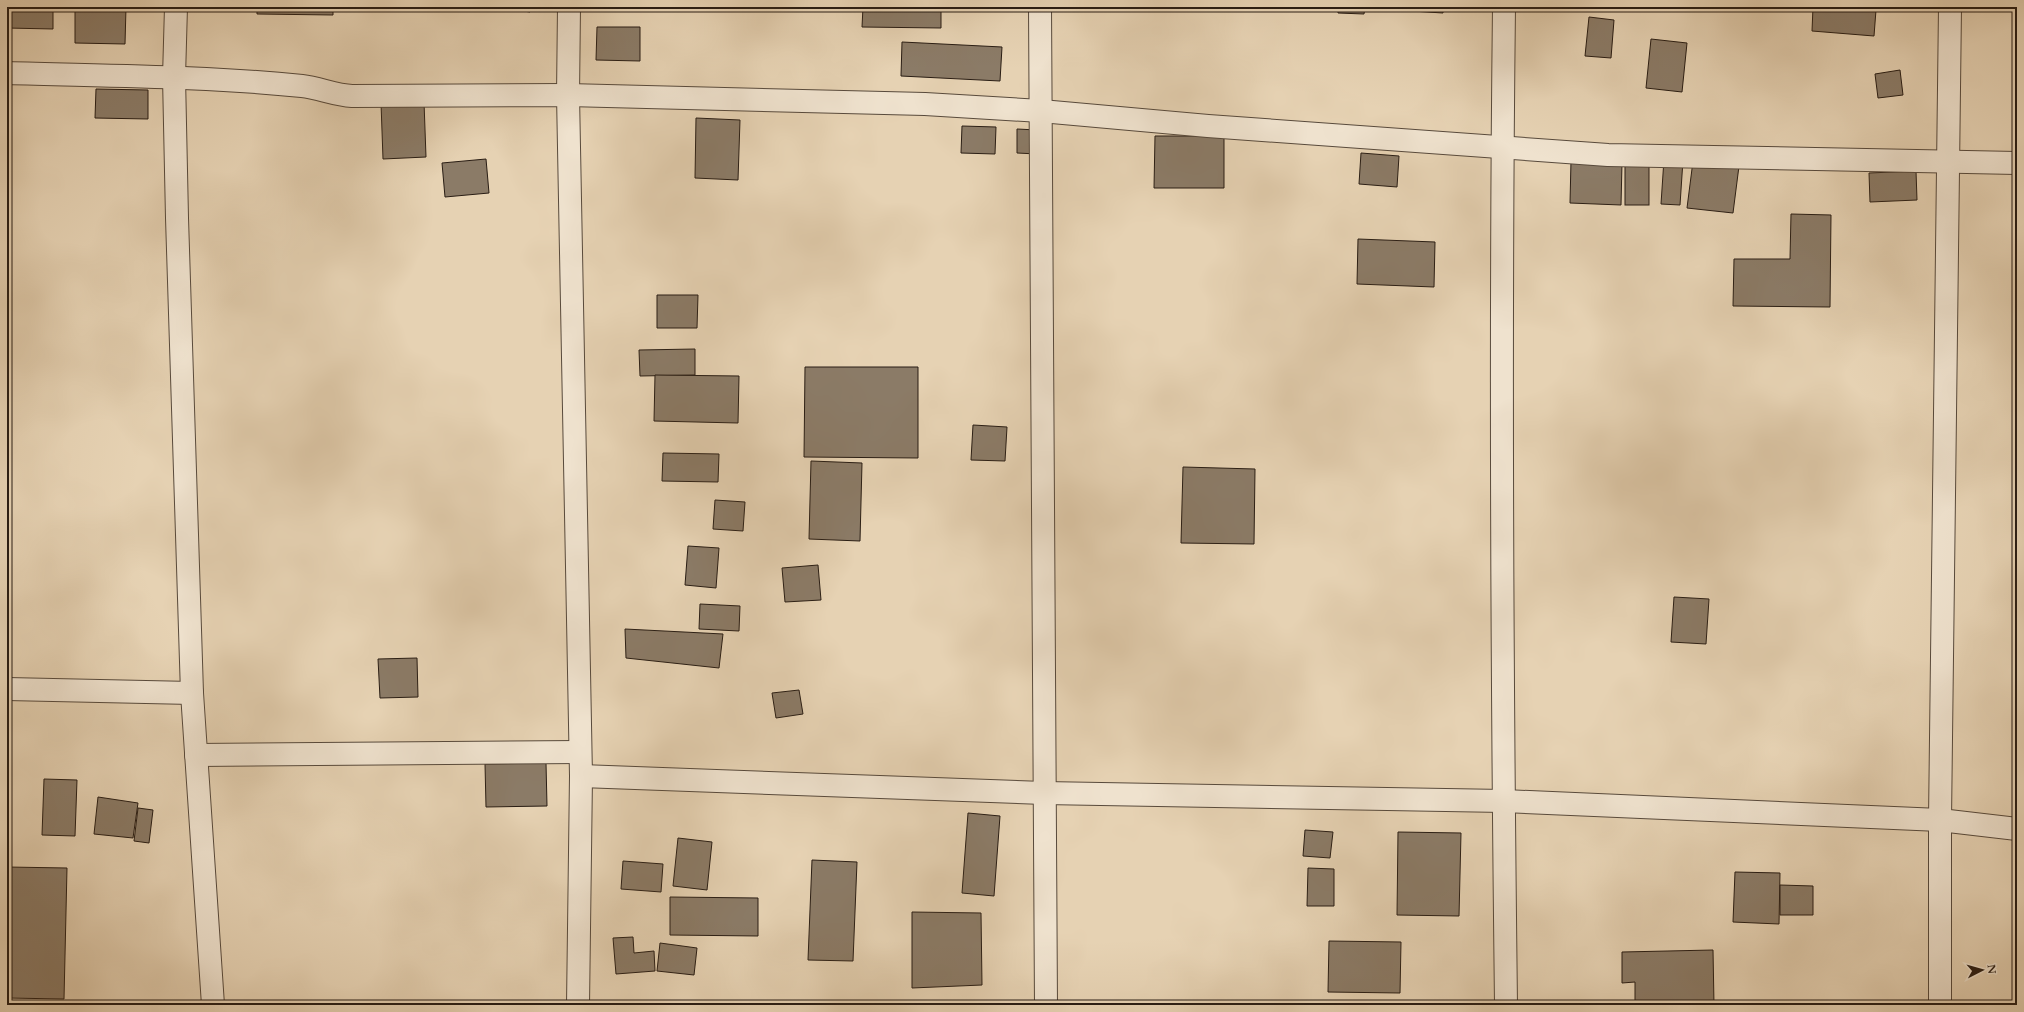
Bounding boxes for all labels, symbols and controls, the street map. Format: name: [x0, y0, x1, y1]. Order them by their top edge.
north arrow: [1962, 950, 2002, 990]
text: N: [1983, 963, 1999, 975]

